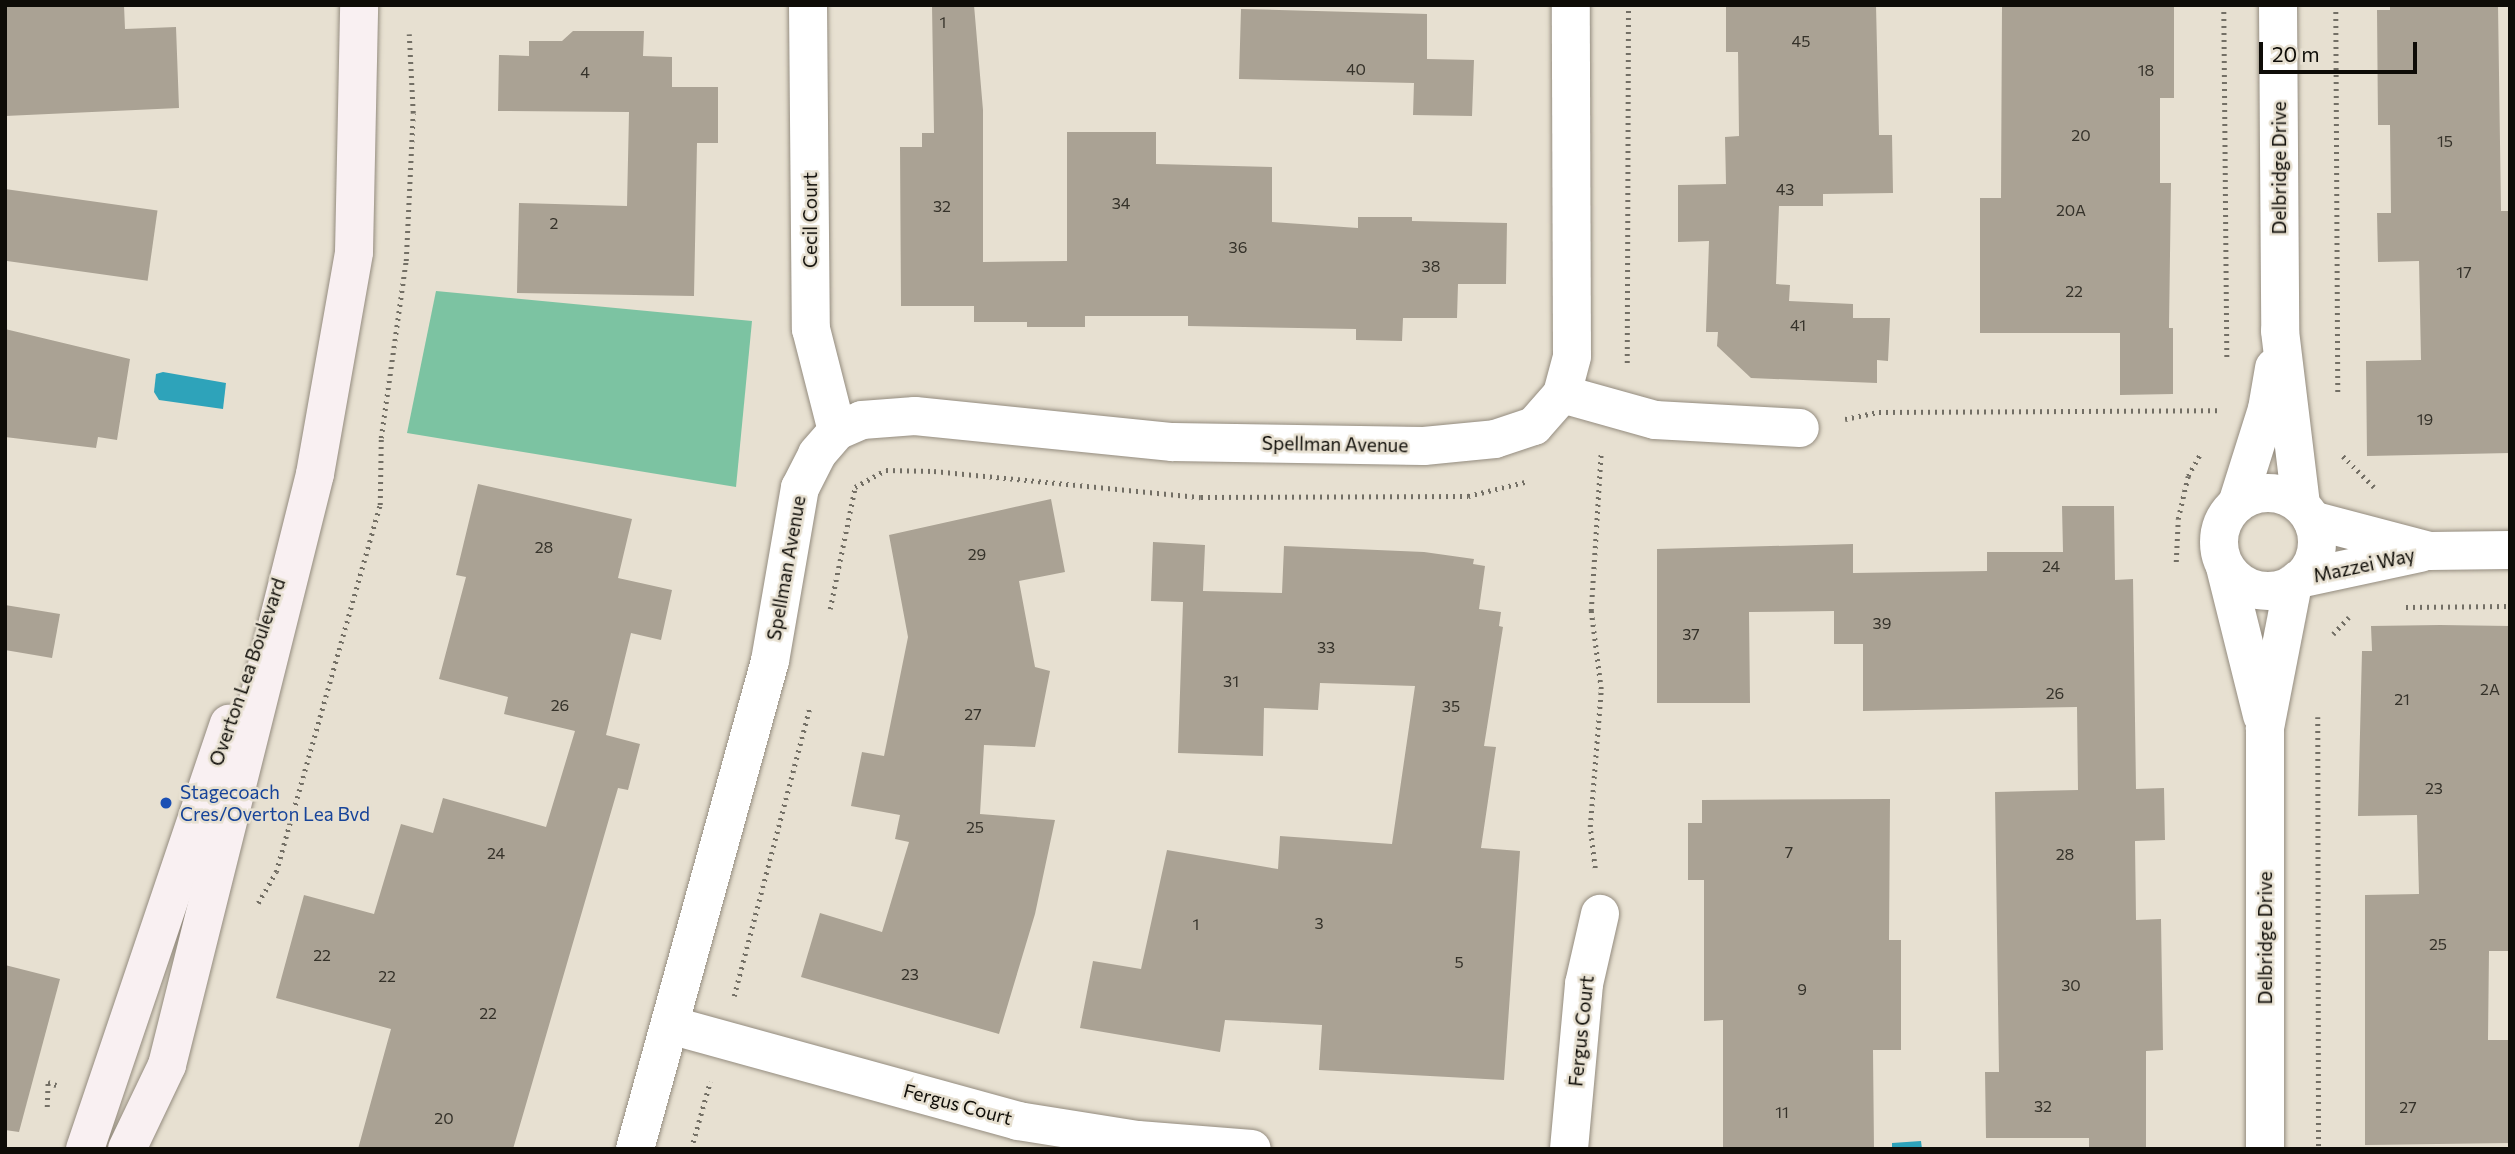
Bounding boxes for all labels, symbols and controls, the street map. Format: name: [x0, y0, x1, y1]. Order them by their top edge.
house number: 1: [940, 12, 946, 32]
scale bar: [2263, 28, 2420, 72]
house number: 45: [1792, 31, 1810, 51]
text: 20 m: [2272, 41, 2320, 66]
house number: 40: [1346, 59, 1366, 79]
house number: 18: [2138, 60, 2154, 80]
house number: 4: [580, 62, 590, 82]
street label: Delbridge Drive: [2268, 101, 2290, 235]
house number: 20: [2071, 125, 2091, 145]
house number: 15: [2437, 131, 2453, 151]
street label: Cecil Court: [799, 172, 821, 268]
house number: 43: [1776, 179, 1794, 199]
house number: 34: [1112, 193, 1130, 213]
house number: 32: [933, 196, 951, 216]
house number: 20A: [2056, 200, 2086, 220]
house number: 2: [550, 213, 558, 233]
house number: 36: [1229, 237, 1247, 257]
house number: 38: [1422, 256, 1440, 276]
house number: 17: [2456, 262, 2472, 282]
house number: 22: [2065, 281, 2083, 301]
house number: 41: [1790, 315, 1806, 335]
house number: 19: [2417, 409, 2433, 429]
street label: Spellman Avenue: [1262, 431, 1408, 457]
street label: Spellman Avenue: [762, 494, 810, 642]
house number: 28: [535, 537, 553, 557]
street label: Mazzei Way: [2311, 543, 2417, 587]
house number: 29: [968, 544, 986, 564]
house number: 24: [2042, 556, 2060, 576]
street label: Overton Lea Boulevard: [204, 575, 290, 769]
house number: 39: [1873, 613, 1891, 633]
house number: 37: [1682, 624, 1700, 644]
house number: 33: [1317, 637, 1335, 657]
house number: 31: [1223, 671, 1239, 691]
house number: 2A: [2480, 679, 2500, 699]
house number: 26: [2046, 683, 2064, 703]
house number: 21: [2394, 689, 2410, 709]
house number: 26: [551, 695, 569, 715]
house number: 35: [1442, 696, 1460, 716]
house number: 27: [964, 704, 982, 724]
house number: 23: [2425, 778, 2443, 798]
place label: Stagecoach Cres/Overton Lea Bvd: [180, 781, 370, 825]
marker: Stagecoach Cres/Overton Lea Bvd: [158, 795, 174, 811]
house number: 25: [966, 817, 984, 837]
house number: 7: [1785, 842, 1793, 862]
house number: 24: [487, 843, 505, 863]
house number: 28: [2056, 844, 2074, 864]
street label: Delbridge Drive: [2254, 871, 2276, 1005]
house number: 3: [1314, 913, 1324, 933]
house number: 1: [1193, 914, 1199, 934]
house number: 25: [2429, 934, 2447, 954]
house number: 22: [313, 945, 331, 965]
house number: 5: [1454, 952, 1464, 972]
house number: 23: [901, 964, 919, 984]
house number: 22: [378, 966, 396, 986]
street label: Fergus Court: [1564, 974, 1598, 1088]
house number: 30: [2061, 975, 2081, 995]
house number: 9: [1797, 979, 1807, 999]
house number: 22: [479, 1003, 497, 1023]
street label: Fergus Court: [901, 1079, 1015, 1129]
house number: 32: [2034, 1096, 2052, 1116]
house number: 27: [2399, 1097, 2417, 1117]
house number: 11: [1775, 1102, 1789, 1122]
house number: 20: [434, 1108, 454, 1128]

